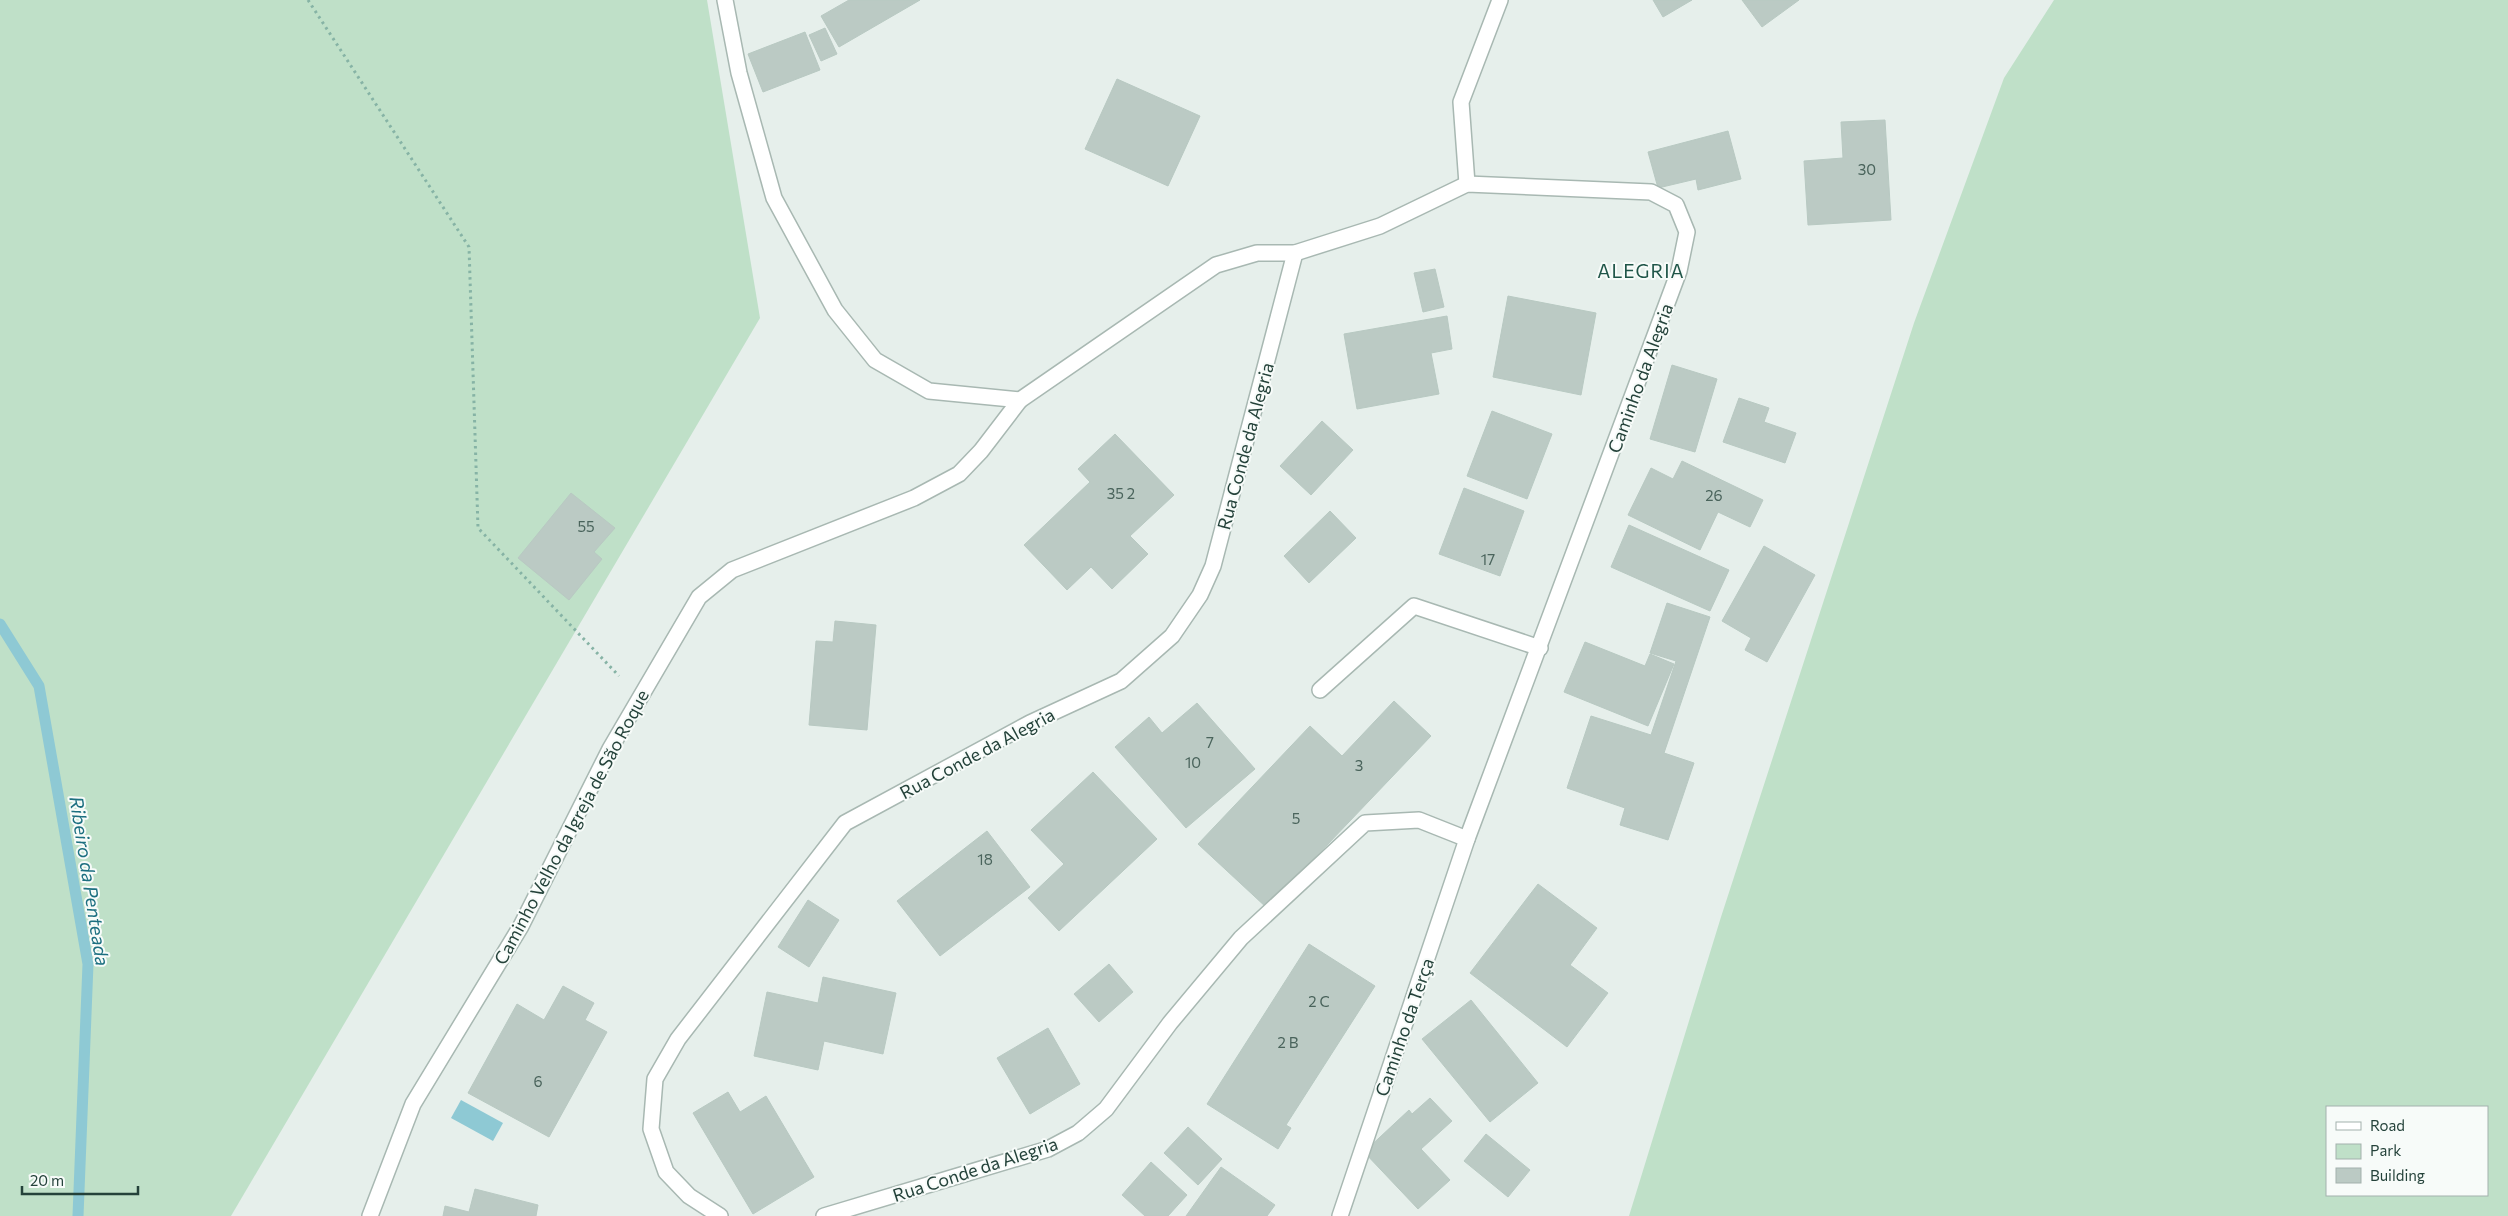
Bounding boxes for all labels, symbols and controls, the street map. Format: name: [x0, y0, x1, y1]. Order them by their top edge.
house number: 30: [1858, 160, 1876, 178]
district label: ALEGRIA: [1597, 259, 1685, 282]
street label: Caminho da Alegria: [1603, 300, 1677, 456]
street label: Rua Conde da Alegria: [1212, 360, 1278, 532]
house number: 35 2: [1107, 484, 1135, 502]
house number: 26: [1705, 486, 1723, 504]
house number: 55: [577, 517, 595, 535]
house number: 17: [1481, 550, 1495, 568]
street label: Caminho Velho da Igreja de São Roque: [489, 686, 653, 968]
street label: Rua Conde da Alegria: [896, 703, 1058, 803]
house number: 7: [1206, 733, 1214, 751]
house number: 10: [1185, 753, 1201, 771]
house number: 3: [1355, 756, 1363, 774]
water label: Ribeiro da Penteada: [65, 794, 115, 968]
house number: 5: [1292, 809, 1300, 827]
house number: 18: [977, 850, 993, 868]
street label: Caminho da Terça: [1370, 955, 1438, 1099]
house number: 2 C: [1308, 992, 1330, 1010]
house number: 2 B: [1278, 1033, 1299, 1051]
house number: 6: [533, 1072, 543, 1090]
legend: [2326, 1106, 2488, 1196]
text: Road: [2370, 1116, 2405, 1134]
street label: Rua Conde da Alegria: [890, 1132, 1060, 1206]
text: Park: [2370, 1141, 2401, 1159]
scale bar: [22, 1164, 139, 1196]
text: Building: [2370, 1166, 2425, 1184]
text: 20 m: [30, 1171, 64, 1189]

